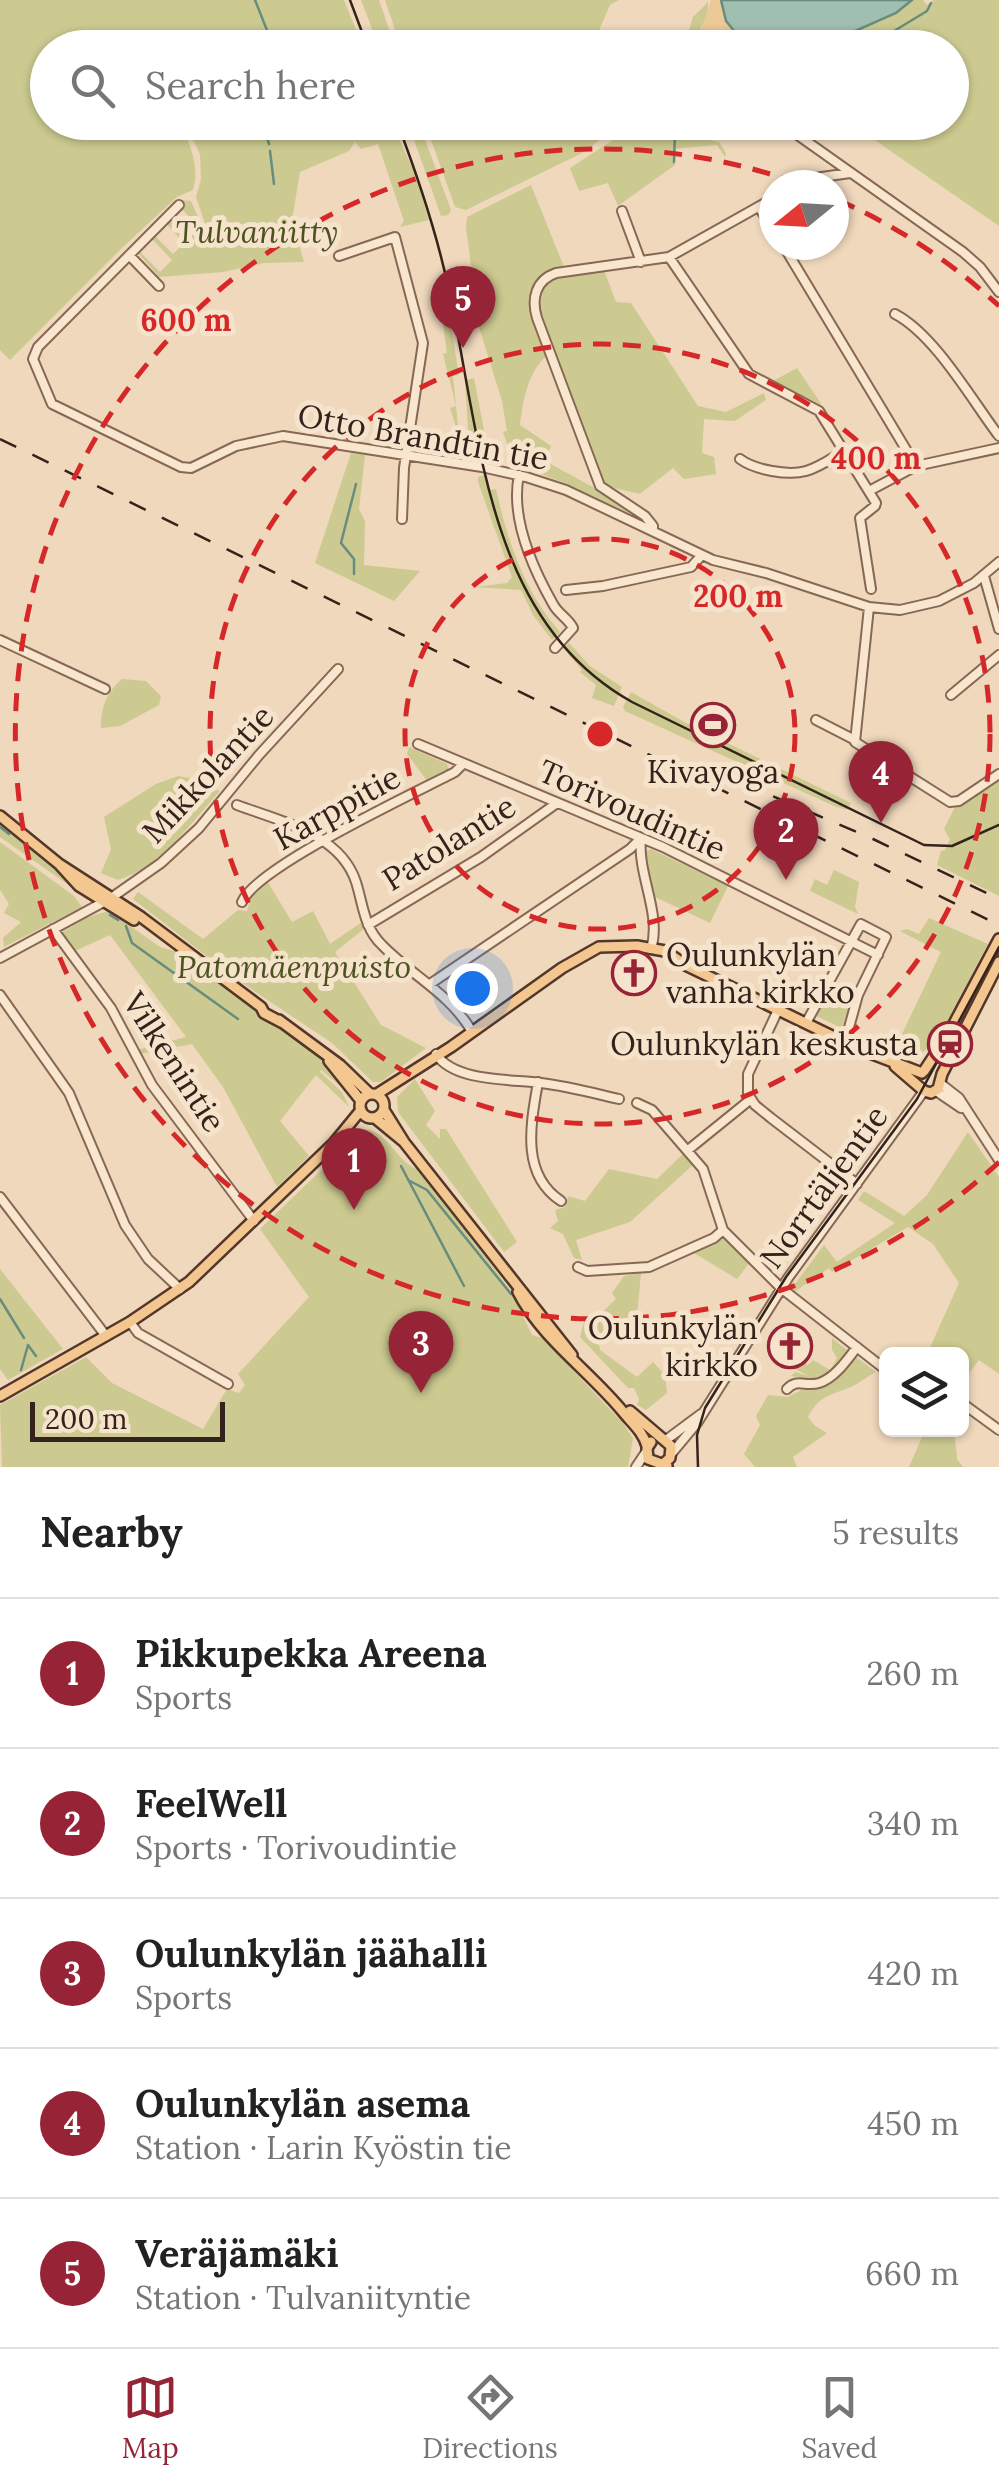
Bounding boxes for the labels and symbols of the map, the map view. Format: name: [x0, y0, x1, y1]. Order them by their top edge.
north arrow: [759, 170, 849, 260]
park label: Tulvaniitty: [176, 211, 338, 252]
pin: 5: [430, 266, 496, 348]
text: 600 m: [141, 301, 232, 339]
street label: Otto Brandtin tie: [295, 394, 552, 479]
text: 400 m: [831, 439, 921, 477]
text: 200 m: [693, 577, 783, 615]
street label: Mikkolantie: [133, 696, 282, 851]
sports icon: Kivayoga: [690, 702, 736, 748]
centre of rings: [582, 716, 618, 752]
pin: 4: [848, 740, 914, 823]
street label: Torivoudintie: [532, 750, 732, 869]
place label: Kivayoga: [647, 751, 779, 792]
street label: Karppitie: [266, 756, 407, 859]
street label: Patolantie: [374, 786, 523, 900]
pin: 2: [754, 798, 818, 880]
place label: Oulunkylän vanha kirkko: [666, 934, 855, 1012]
park label: Patomäenpuisto: [177, 946, 411, 987]
church icon: Oulunkylän vanha kirkko: [611, 950, 657, 996]
your location: [447, 963, 498, 1014]
street label: Vilkenintie: [113, 983, 235, 1139]
station icon: Oulunkylän keskusta: [927, 1021, 973, 1067]
place label: Oulunkylän keskusta: [610, 1023, 918, 1064]
street label: Norrtäljentie: [751, 1097, 897, 1276]
pin: 1: [322, 1128, 386, 1210]
place label: Oulunkylän kirkko: [588, 1307, 758, 1385]
pin: 3: [388, 1310, 454, 1393]
church icon: Oulunkylän kirkko: [767, 1323, 813, 1369]
scale bar: [30, 1397, 225, 1442]

